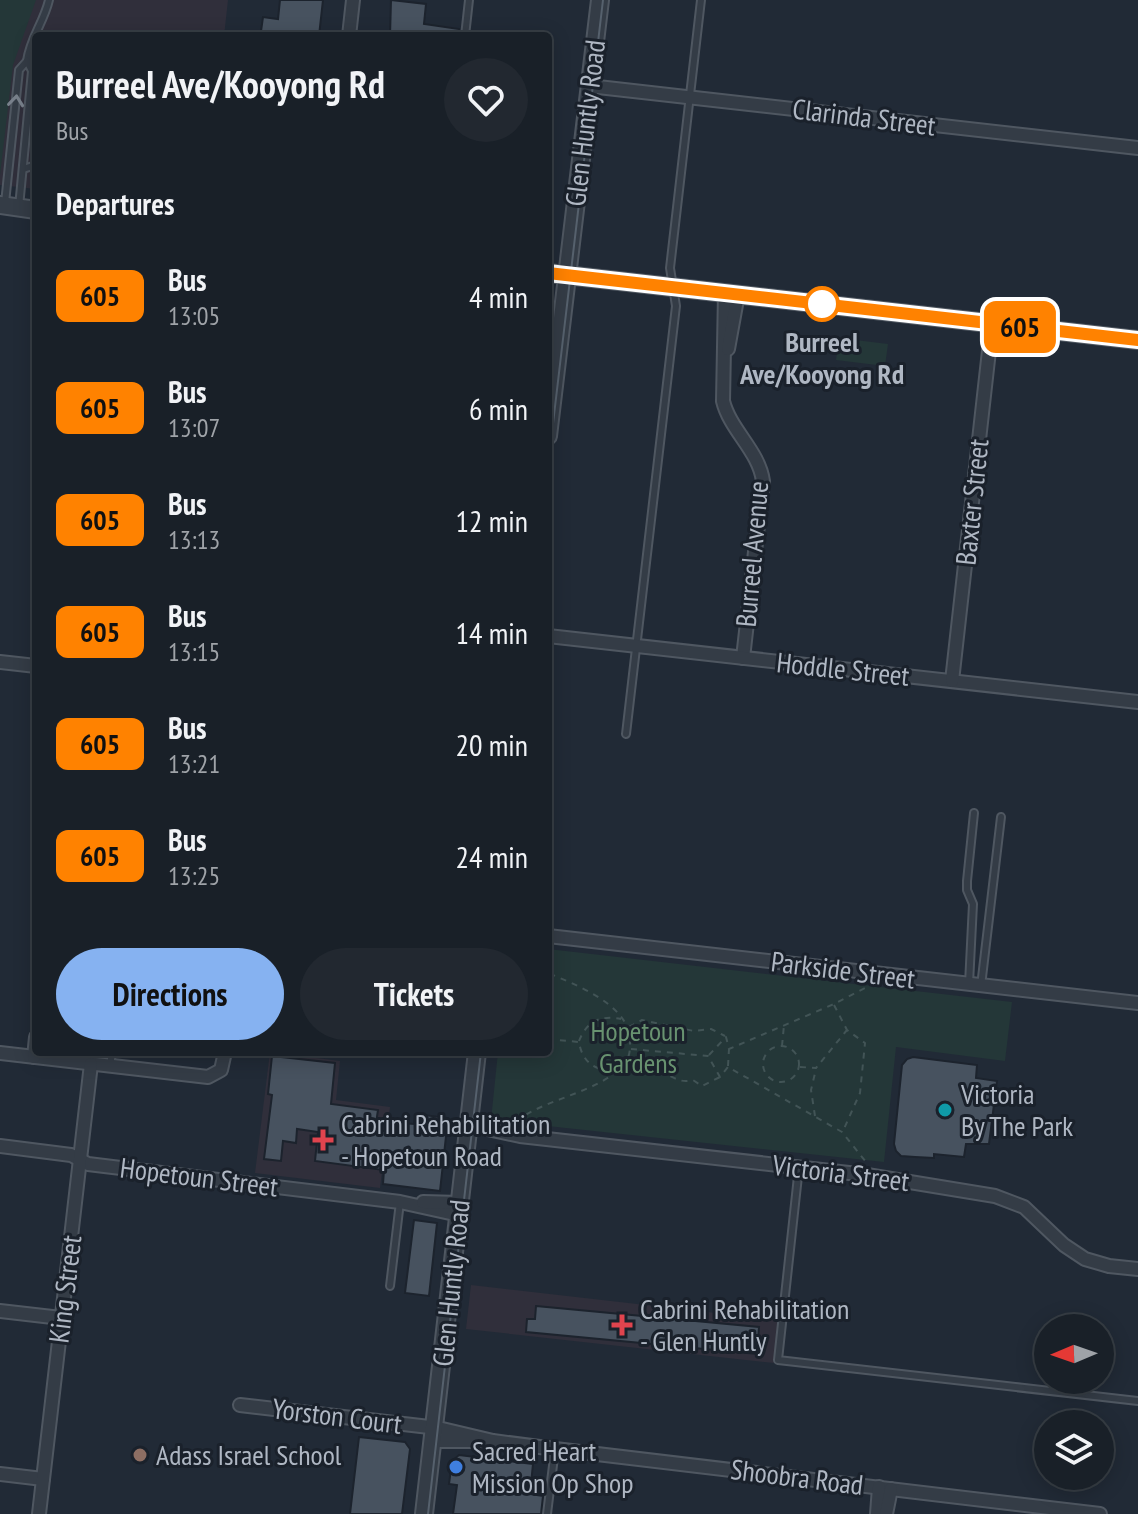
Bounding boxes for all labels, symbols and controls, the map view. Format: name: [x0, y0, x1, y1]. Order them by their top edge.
street label: Glen Huntly Road: [556, 38, 613, 208]
button: heart: [444, 58, 528, 142]
text: Burreel Ave/Kooyong Rd: [56, 59, 385, 108]
street label: Clarinda Street: [790, 89, 938, 144]
one-way arrow: [8, 94, 25, 107]
text: Bus: [56, 114, 88, 147]
text: Departures: [56, 184, 174, 223]
text: Bus: [168, 260, 207, 299]
text: 605: [80, 277, 120, 314]
text: 4 min: [469, 277, 528, 316]
marker: Burreel Ave/Kooyong Rd: [805, 287, 839, 321]
text: 13:05: [168, 299, 220, 332]
line badge: 605: [974, 301, 1066, 353]
text: 605: [1000, 308, 1040, 345]
place label: Burreel Ave/Kooyong Rd: [739, 323, 904, 392]
text: Bus: [168, 372, 207, 411]
text: 605: [80, 389, 120, 426]
text: 6 min: [469, 389, 528, 428]
text: 13:07: [168, 411, 220, 444]
street label: Baxter Street: [946, 437, 997, 567]
street label: Burreel Avenue: [727, 480, 776, 628]
text: Bus: [168, 484, 207, 523]
text: 605: [80, 501, 120, 538]
text: 12 min: [455, 501, 528, 540]
text: 13:13: [168, 523, 220, 556]
text: Bus: [168, 596, 207, 635]
text: 605: [80, 613, 120, 650]
text: 14 min: [455, 613, 528, 652]
text: 13:15: [168, 635, 220, 668]
street label: Hoddle Street: [775, 643, 912, 694]
text: Bus: [168, 708, 207, 747]
text: 605: [80, 725, 120, 762]
text: 20 min: [455, 725, 528, 764]
text: 13:21: [168, 747, 220, 780]
text: Bus: [168, 820, 207, 859]
text: 605: [80, 837, 120, 874]
text: 24 min: [455, 837, 528, 876]
text: 13:25: [168, 859, 220, 892]
street label: Parkside Street: [769, 942, 917, 997]
button: Directions: [56, 948, 284, 1040]
button: Tickets: [300, 948, 528, 1040]
park label: Hopetoun Gardens: [591, 1012, 685, 1081]
place label: Victoria By The Park: [960, 1075, 1073, 1144]
marker: Victoria By The Park: [936, 1101, 954, 1119]
place label: Cabrini Rehabilitation - Hopetoun Road: [341, 1105, 550, 1174]
marker: Cabrini Rehabilitation - Hopetoun Road: [312, 1129, 334, 1151]
street label: Victoria Street: [770, 1146, 912, 1199]
street label: Hopetoun Street: [118, 1148, 280, 1205]
street label: Glen Huntly Road: [423, 1198, 478, 1368]
street label: King Street: [40, 1233, 89, 1345]
place label: Cabrini Rehabilitation - Glen Huntly: [640, 1290, 849, 1359]
marker: Cabrini Rehabilitation - Glen Huntly: [611, 1314, 633, 1336]
north arrow: [1034, 1314, 1114, 1394]
map controls: [1034, 1314, 1114, 1490]
street label: Yorston Court: [270, 1389, 404, 1442]
button: layers: [1034, 1410, 1114, 1490]
place label: Sacred Heart Mission Op Shop: [472, 1432, 633, 1501]
place label: Adass Israel School: [156, 1436, 342, 1473]
marker: Adass Israel School: [131, 1446, 149, 1464]
street label: Shoobra Road: [729, 1450, 865, 1503]
marker: Sacred Heart Mission Op Shop: [447, 1458, 465, 1476]

